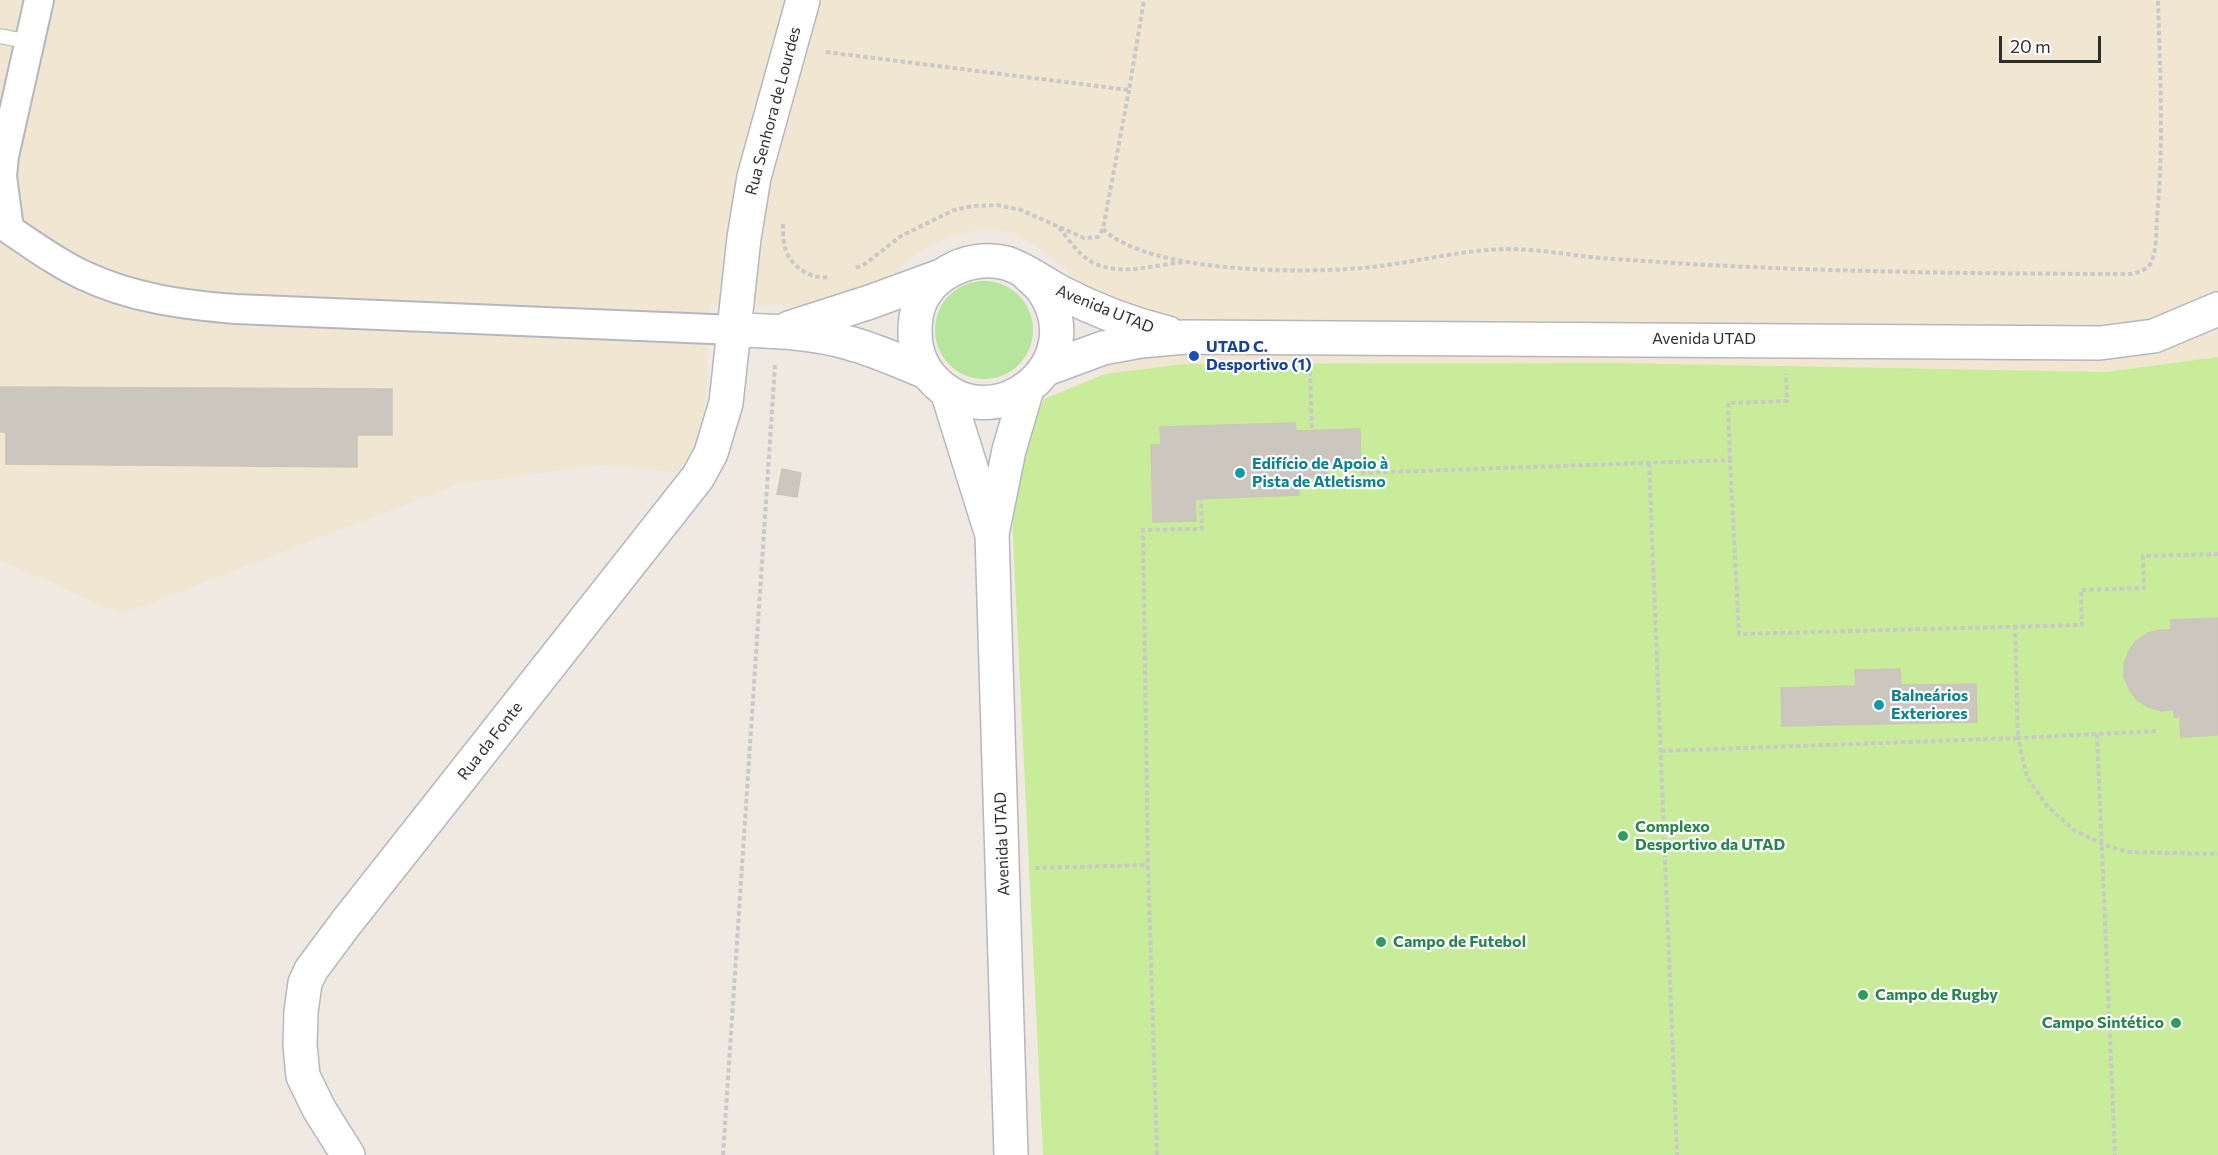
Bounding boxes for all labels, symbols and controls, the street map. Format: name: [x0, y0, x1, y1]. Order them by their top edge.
scale bar: [2002, 24, 2104, 62]
street label: Rua Senhora de Lourdes: [741, 25, 805, 197]
text: 20 m: [2010, 35, 2051, 57]
street label: Avenida UTAD: [1053, 281, 1157, 337]
street label: Avenida UTAD: [1652, 329, 1756, 349]
place label: UTAD C. Desportivo (1): [1206, 337, 1311, 375]
marker: UTAD C. Desportivo (1): [1187, 349, 1201, 363]
place label: Edifício de Apoio à Pista de Atletismo: [1252, 454, 1388, 492]
marker: Edifício de Apoio à Pista de Atletismo: [1233, 466, 1247, 480]
place label: Balneários Exteriores: [1891, 686, 1968, 724]
street label: Rua da Fonte: [453, 698, 527, 784]
marker: Balneários Exteriores: [1872, 698, 1886, 712]
street label: Avenida UTAD: [991, 792, 1013, 896]
place label: Complexo Desportivo da UTAD: [1635, 817, 1785, 855]
marker: Complexo Desportivo da UTAD: [1616, 829, 1630, 843]
place label: Campo de Futebol: [1393, 932, 1526, 952]
marker: Campo de Futebol: [1374, 935, 1388, 949]
place label: Campo de Rugby: [1875, 985, 1998, 1005]
marker: Campo de Rugby: [1856, 988, 1870, 1002]
place label: Campo Sintético: [2042, 1013, 2164, 1033]
marker: Campo Sintético: [2169, 1016, 2183, 1030]

